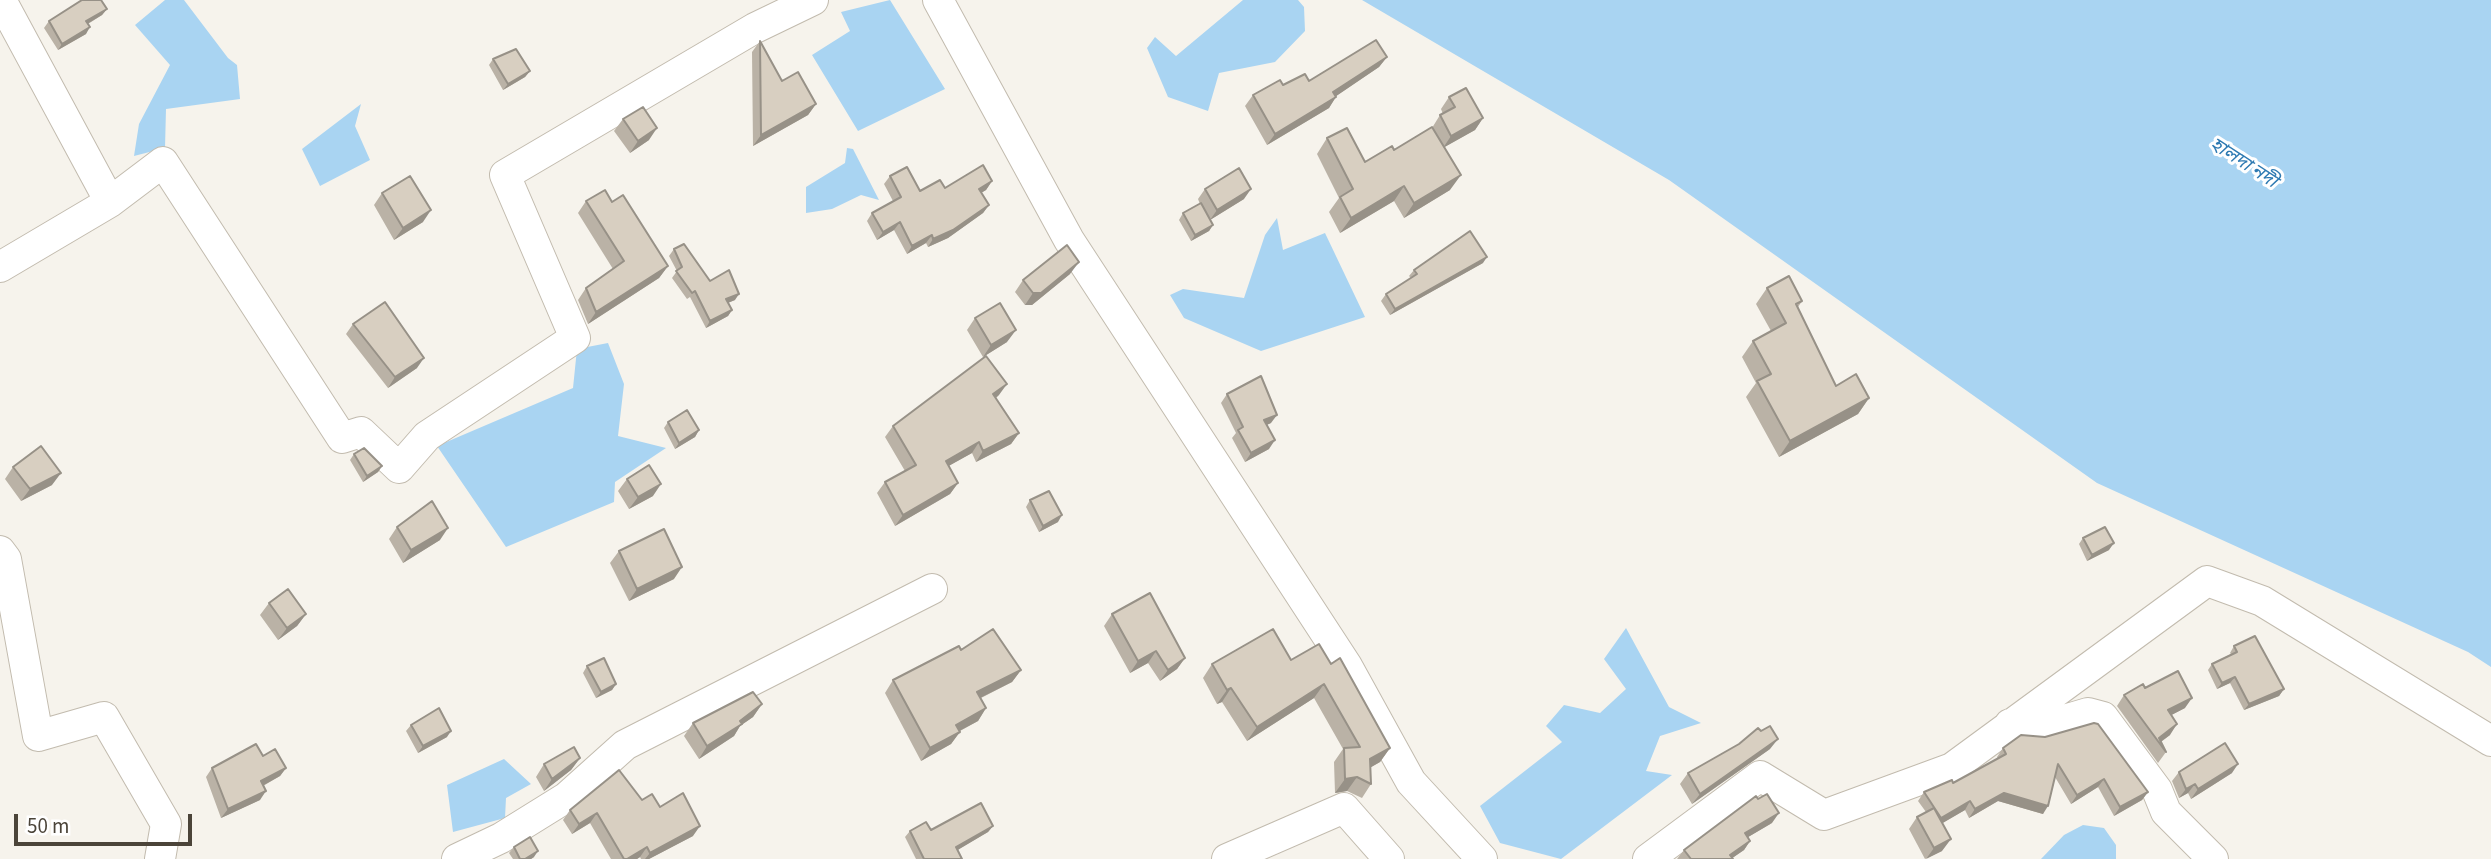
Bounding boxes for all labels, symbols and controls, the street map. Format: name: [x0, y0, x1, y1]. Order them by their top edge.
water label: হালদা নদী: [2205, 134, 2281, 194]
scale bar: [18, 800, 196, 844]
text: 50 m: [27, 811, 69, 841]

